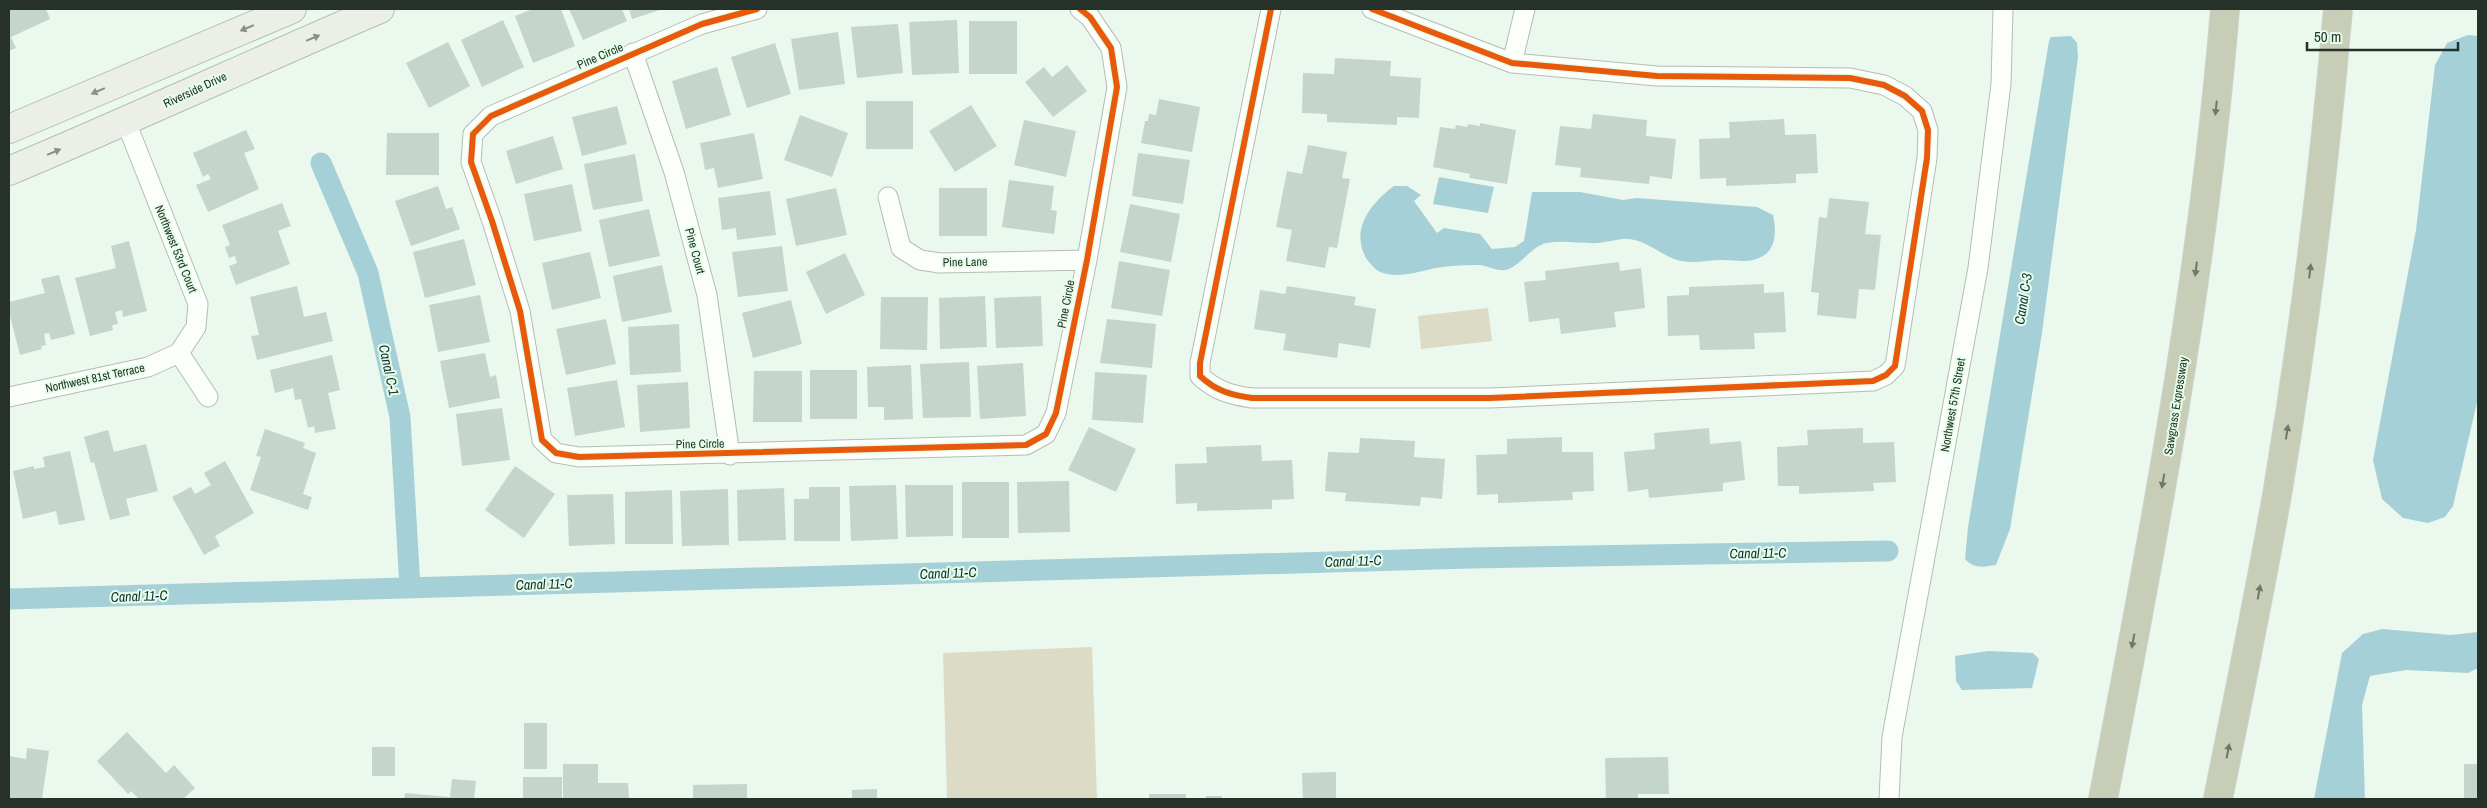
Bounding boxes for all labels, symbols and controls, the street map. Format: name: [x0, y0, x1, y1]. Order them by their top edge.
scale bar: [2307, 20, 2458, 52]
one-way arrow: [240, 24, 255, 32]
text: 50 m: [2314, 26, 2341, 47]
one-way arrow: [306, 33, 320, 41]
street label: Pine Circle: [574, 39, 626, 73]
street label: Riverside Drive: [161, 68, 229, 112]
one-way arrow: [91, 88, 105, 96]
one-way arrow: [2212, 100, 2220, 116]
one-way arrow: [47, 148, 62, 156]
street label: Northwest 53rd Court: [151, 203, 201, 296]
street label: Pine Court: [681, 226, 709, 276]
street label: Pine Lane: [942, 254, 988, 270]
one-way arrow: [2192, 261, 2200, 277]
one-way arrow: [2306, 263, 2314, 279]
water label: Canal C-3: [2010, 271, 2036, 326]
street label: Pine Circle: [1054, 279, 1078, 329]
water label: Canal C-1: [375, 343, 403, 397]
street label: Northwest 57th Street: [1937, 356, 1969, 453]
street label: Sawgrass Expressway: [2160, 356, 2192, 456]
street label: Northwest 81st Terrace: [44, 360, 146, 396]
one-way arrow: [2283, 424, 2291, 440]
street label: Pine Circle: [676, 436, 724, 452]
one-way arrow: [2159, 474, 2167, 490]
water label: Canal 11-C: [1729, 544, 1787, 562]
water label: Canal 11-C: [1324, 551, 1382, 571]
water label: Canal 11-C: [919, 563, 977, 583]
water label: Canal 11-C: [515, 574, 573, 594]
one-way arrow: [2255, 584, 2263, 600]
water label: Canal 11-C: [110, 586, 168, 606]
one-way arrow: [2129, 633, 2137, 649]
one-way arrow: [2224, 743, 2232, 759]

